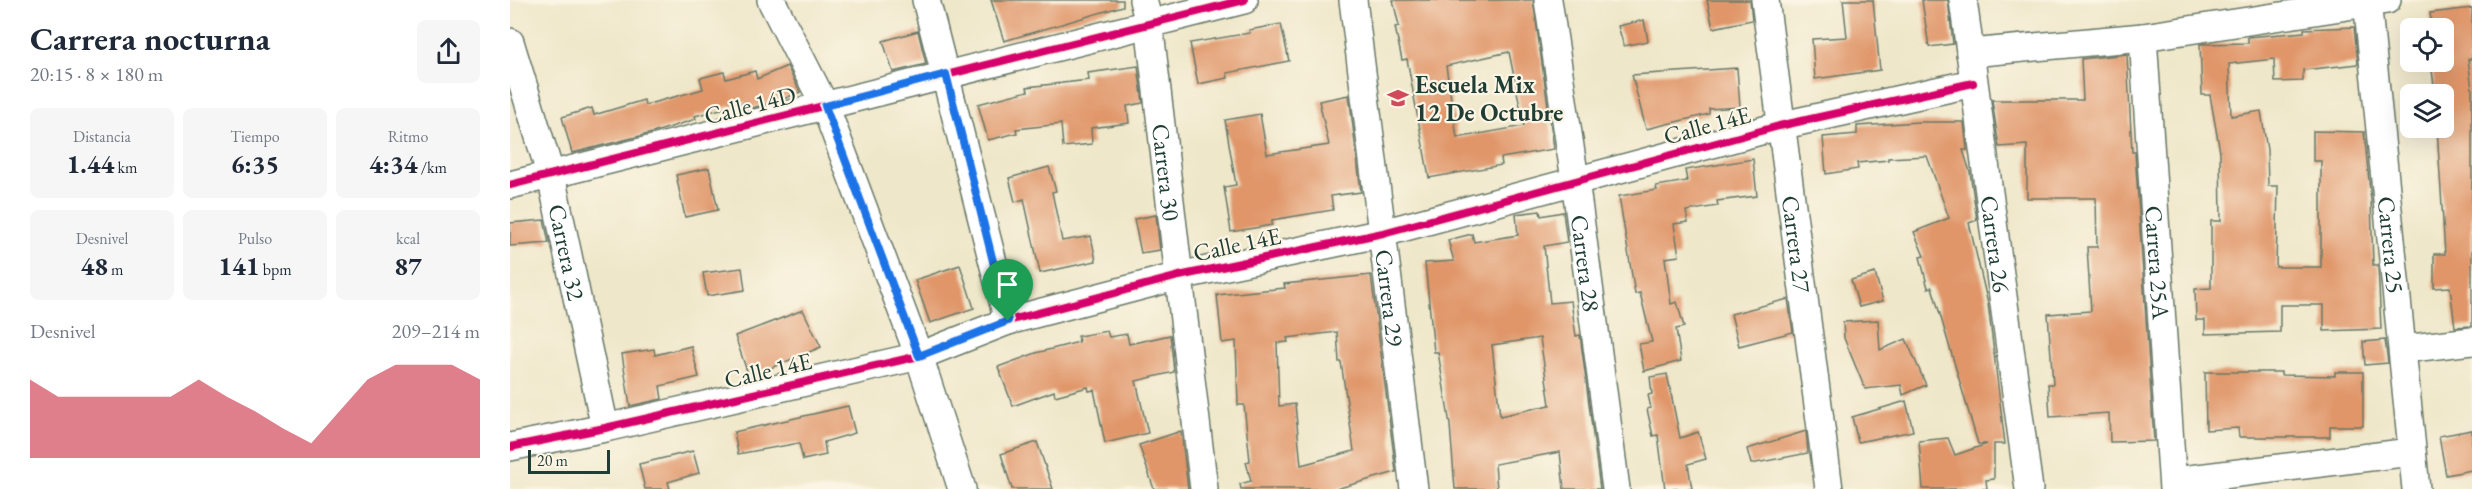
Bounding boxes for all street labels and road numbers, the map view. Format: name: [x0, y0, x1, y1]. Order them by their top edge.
street label: Calle 14D: [701, 79, 799, 131]
street label: Calle 14E: [1660, 99, 1754, 151]
street label: Carrera 30: [1145, 122, 1188, 222]
street label: Carrera 26: [1974, 193, 2018, 294]
street label: Carrera 27: [1775, 194, 1819, 295]
street label: Carrera 25: [2371, 195, 2412, 295]
street label: Carrera 32: [542, 201, 593, 304]
street label: Carrera 25A: [2139, 205, 2177, 321]
street label: Carrera 28: [1564, 213, 1608, 314]
street label: Calle 14E: [1190, 220, 1284, 268]
street label: Carrera 29: [1369, 247, 1412, 348]
street label: Calle 14E: [721, 345, 815, 395]

